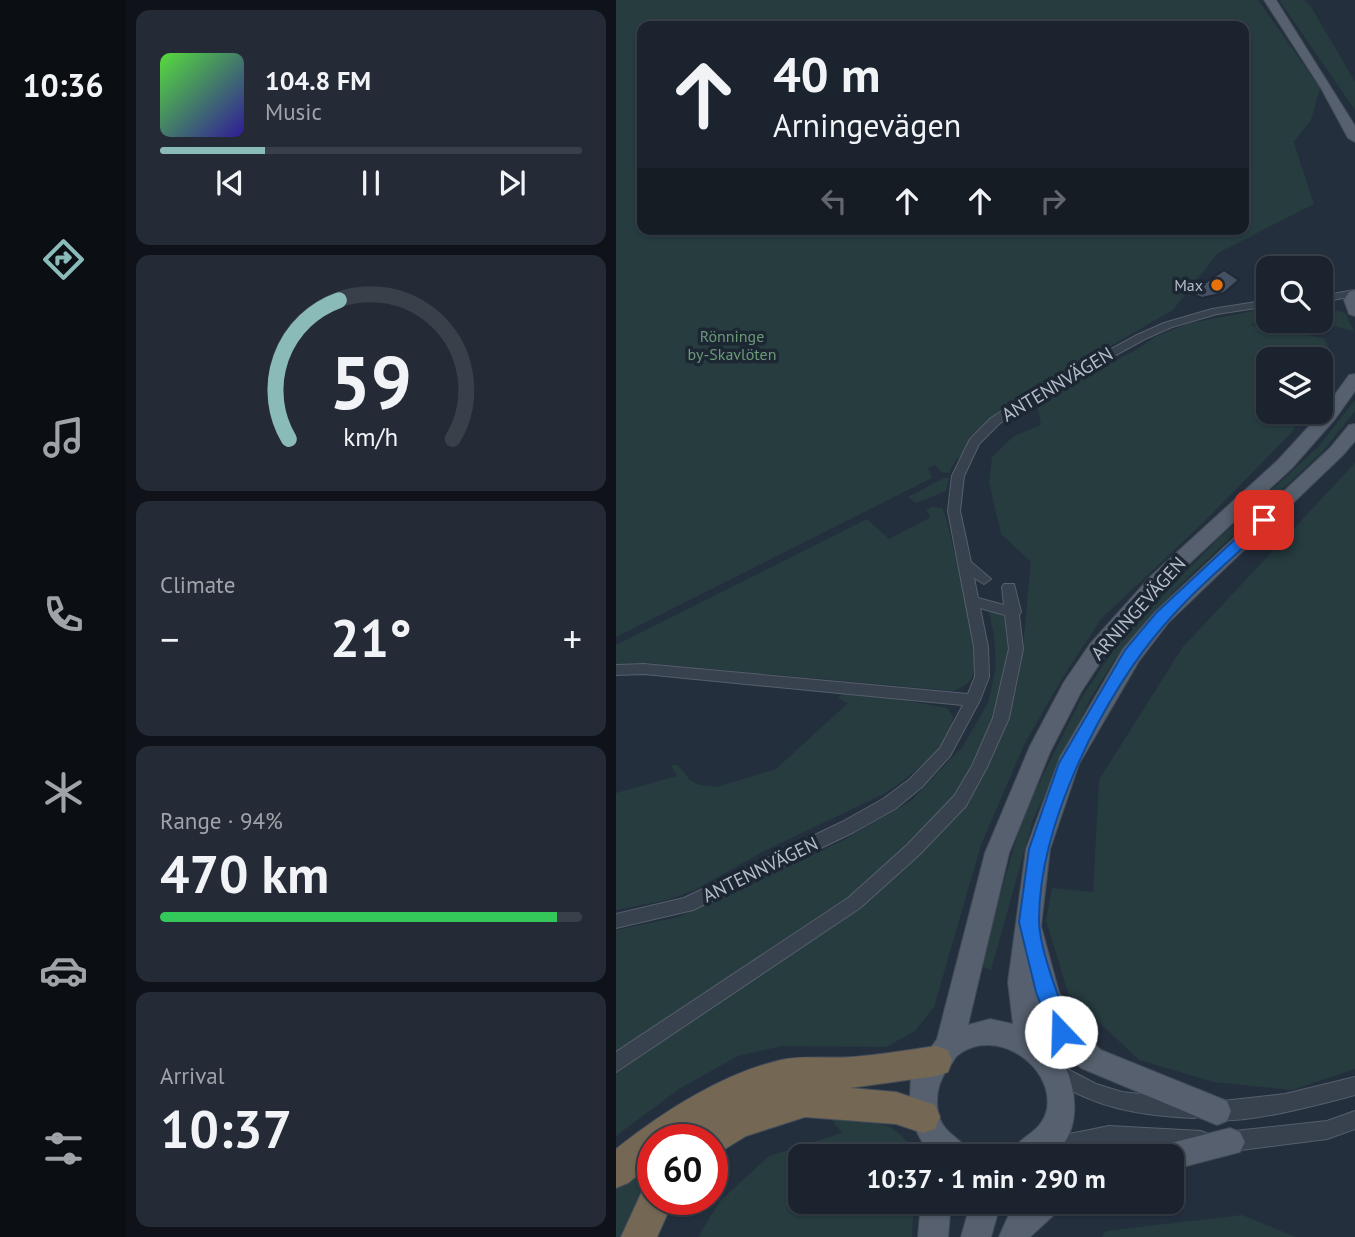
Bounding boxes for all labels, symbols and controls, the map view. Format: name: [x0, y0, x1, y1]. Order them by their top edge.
text: 40 m: [773, 42, 880, 106]
icon: ahead: [658, 49, 749, 140]
text: 10:36: [22, 64, 104, 106]
text: 104.8 FM: [265, 64, 371, 97]
text: Music: [265, 97, 322, 126]
text: Arningevägen: [773, 104, 961, 146]
icon: previous: [211, 164, 249, 202]
icon: pause: [352, 164, 390, 202]
icon: next: [493, 164, 531, 202]
icon: left: [815, 182, 853, 220]
icon: ahead: [888, 182, 926, 220]
icon: ahead: [961, 182, 999, 220]
icon: right: [1034, 182, 1072, 220]
icon: directions: [39, 235, 88, 284]
map controls: [1256, 256, 1333, 424]
button: search: [1256, 256, 1333, 333]
place label: Max: [1174, 275, 1203, 295]
marker: Max: [1209, 277, 1225, 293]
park label: Rönninge by-Skavlöten: [688, 326, 776, 364]
text: 59: [330, 336, 412, 430]
street label: ANTENNVÄGEN: [997, 341, 1117, 427]
button: layers: [1256, 347, 1333, 424]
icon: music: [39, 413, 88, 462]
text: km/h: [344, 421, 398, 453]
pin: [1234, 490, 1294, 550]
icon: arrive: [1245, 501, 1283, 539]
street label: ARNINGEVÄGEN: [1085, 551, 1191, 665]
text: Climate: [160, 570, 235, 599]
icon: phone: [39, 590, 88, 639]
text: 21°: [330, 604, 412, 671]
text: −: [160, 614, 179, 663]
text: +: [563, 614, 582, 663]
icon: climate: [39, 768, 88, 817]
text: Range · 94%: [160, 806, 283, 835]
street label: ANTENNVÄGEN: [698, 831, 822, 907]
text: 470 km: [160, 840, 329, 907]
icon: car: [39, 946, 88, 995]
position arrow: [1024, 995, 1098, 1069]
text: Arrival: [160, 1061, 224, 1090]
text: 10:37: [160, 1095, 292, 1162]
icon: filters: [39, 1124, 88, 1173]
speed limit sign: 60: [637, 1124, 728, 1215]
text: 10:37 · 1 min · 290 m: [866, 1162, 1106, 1195]

